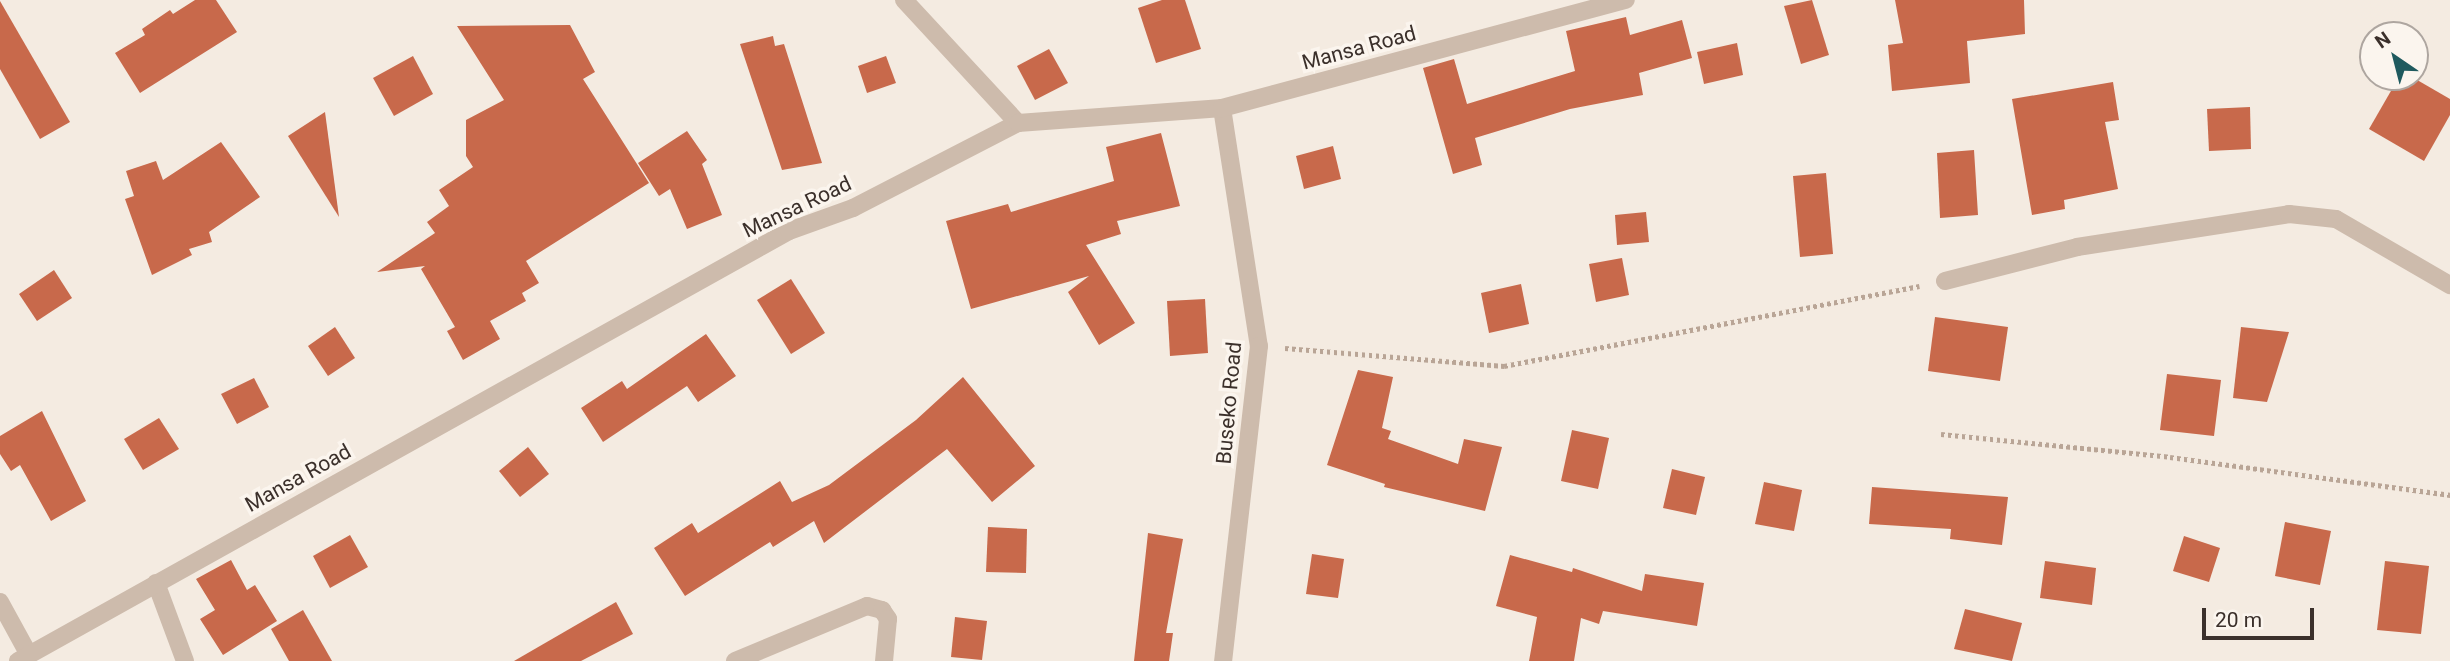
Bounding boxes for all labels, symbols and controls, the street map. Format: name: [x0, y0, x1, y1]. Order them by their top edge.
street label: Mansa Road: [1299, 21, 1419, 75]
north arrow: [2359, 21, 2429, 91]
text: N: [2371, 27, 2395, 53]
street label: Mansa Road: [739, 171, 855, 243]
street label: Buseko Road: [1211, 341, 1247, 465]
street label: Mansa Road: [241, 439, 355, 517]
scale bar: [2205, 594, 2317, 638]
text: 20 m: [2215, 608, 2262, 632]

